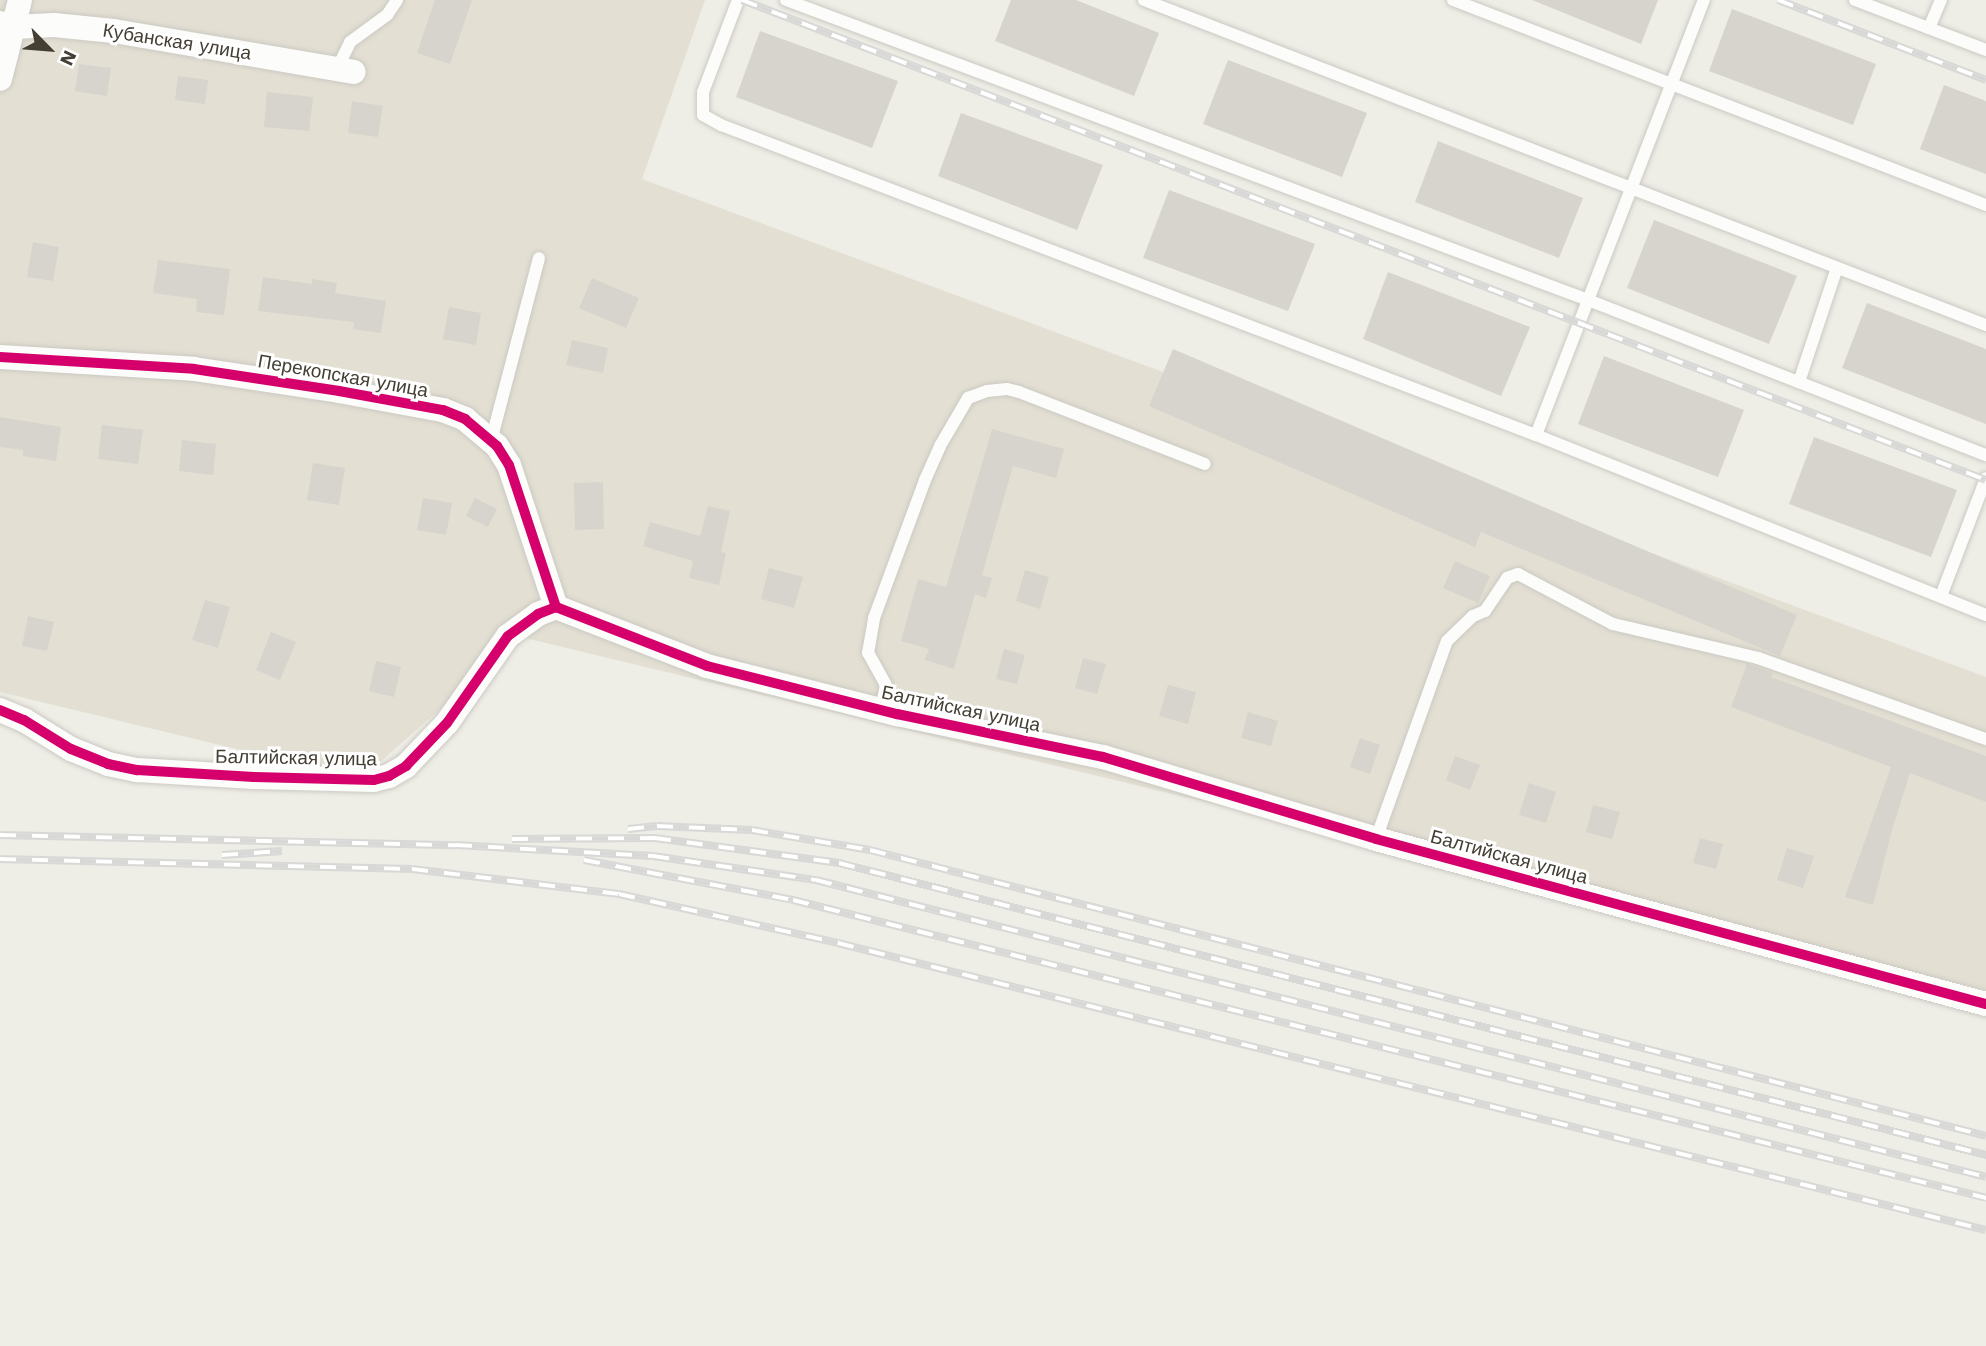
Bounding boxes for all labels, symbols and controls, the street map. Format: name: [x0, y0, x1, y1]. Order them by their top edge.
north arrow: [14, 14, 84, 84]
street label: Кубанская улица: [101, 19, 253, 65]
text: N: [55, 47, 82, 69]
street label: Перекопская улица: [256, 350, 430, 402]
street label: Балтийская улица: [879, 681, 1043, 737]
street label: Балтийская улица: [215, 745, 377, 771]
street label: Балтийская улица: [1428, 825, 1590, 889]

